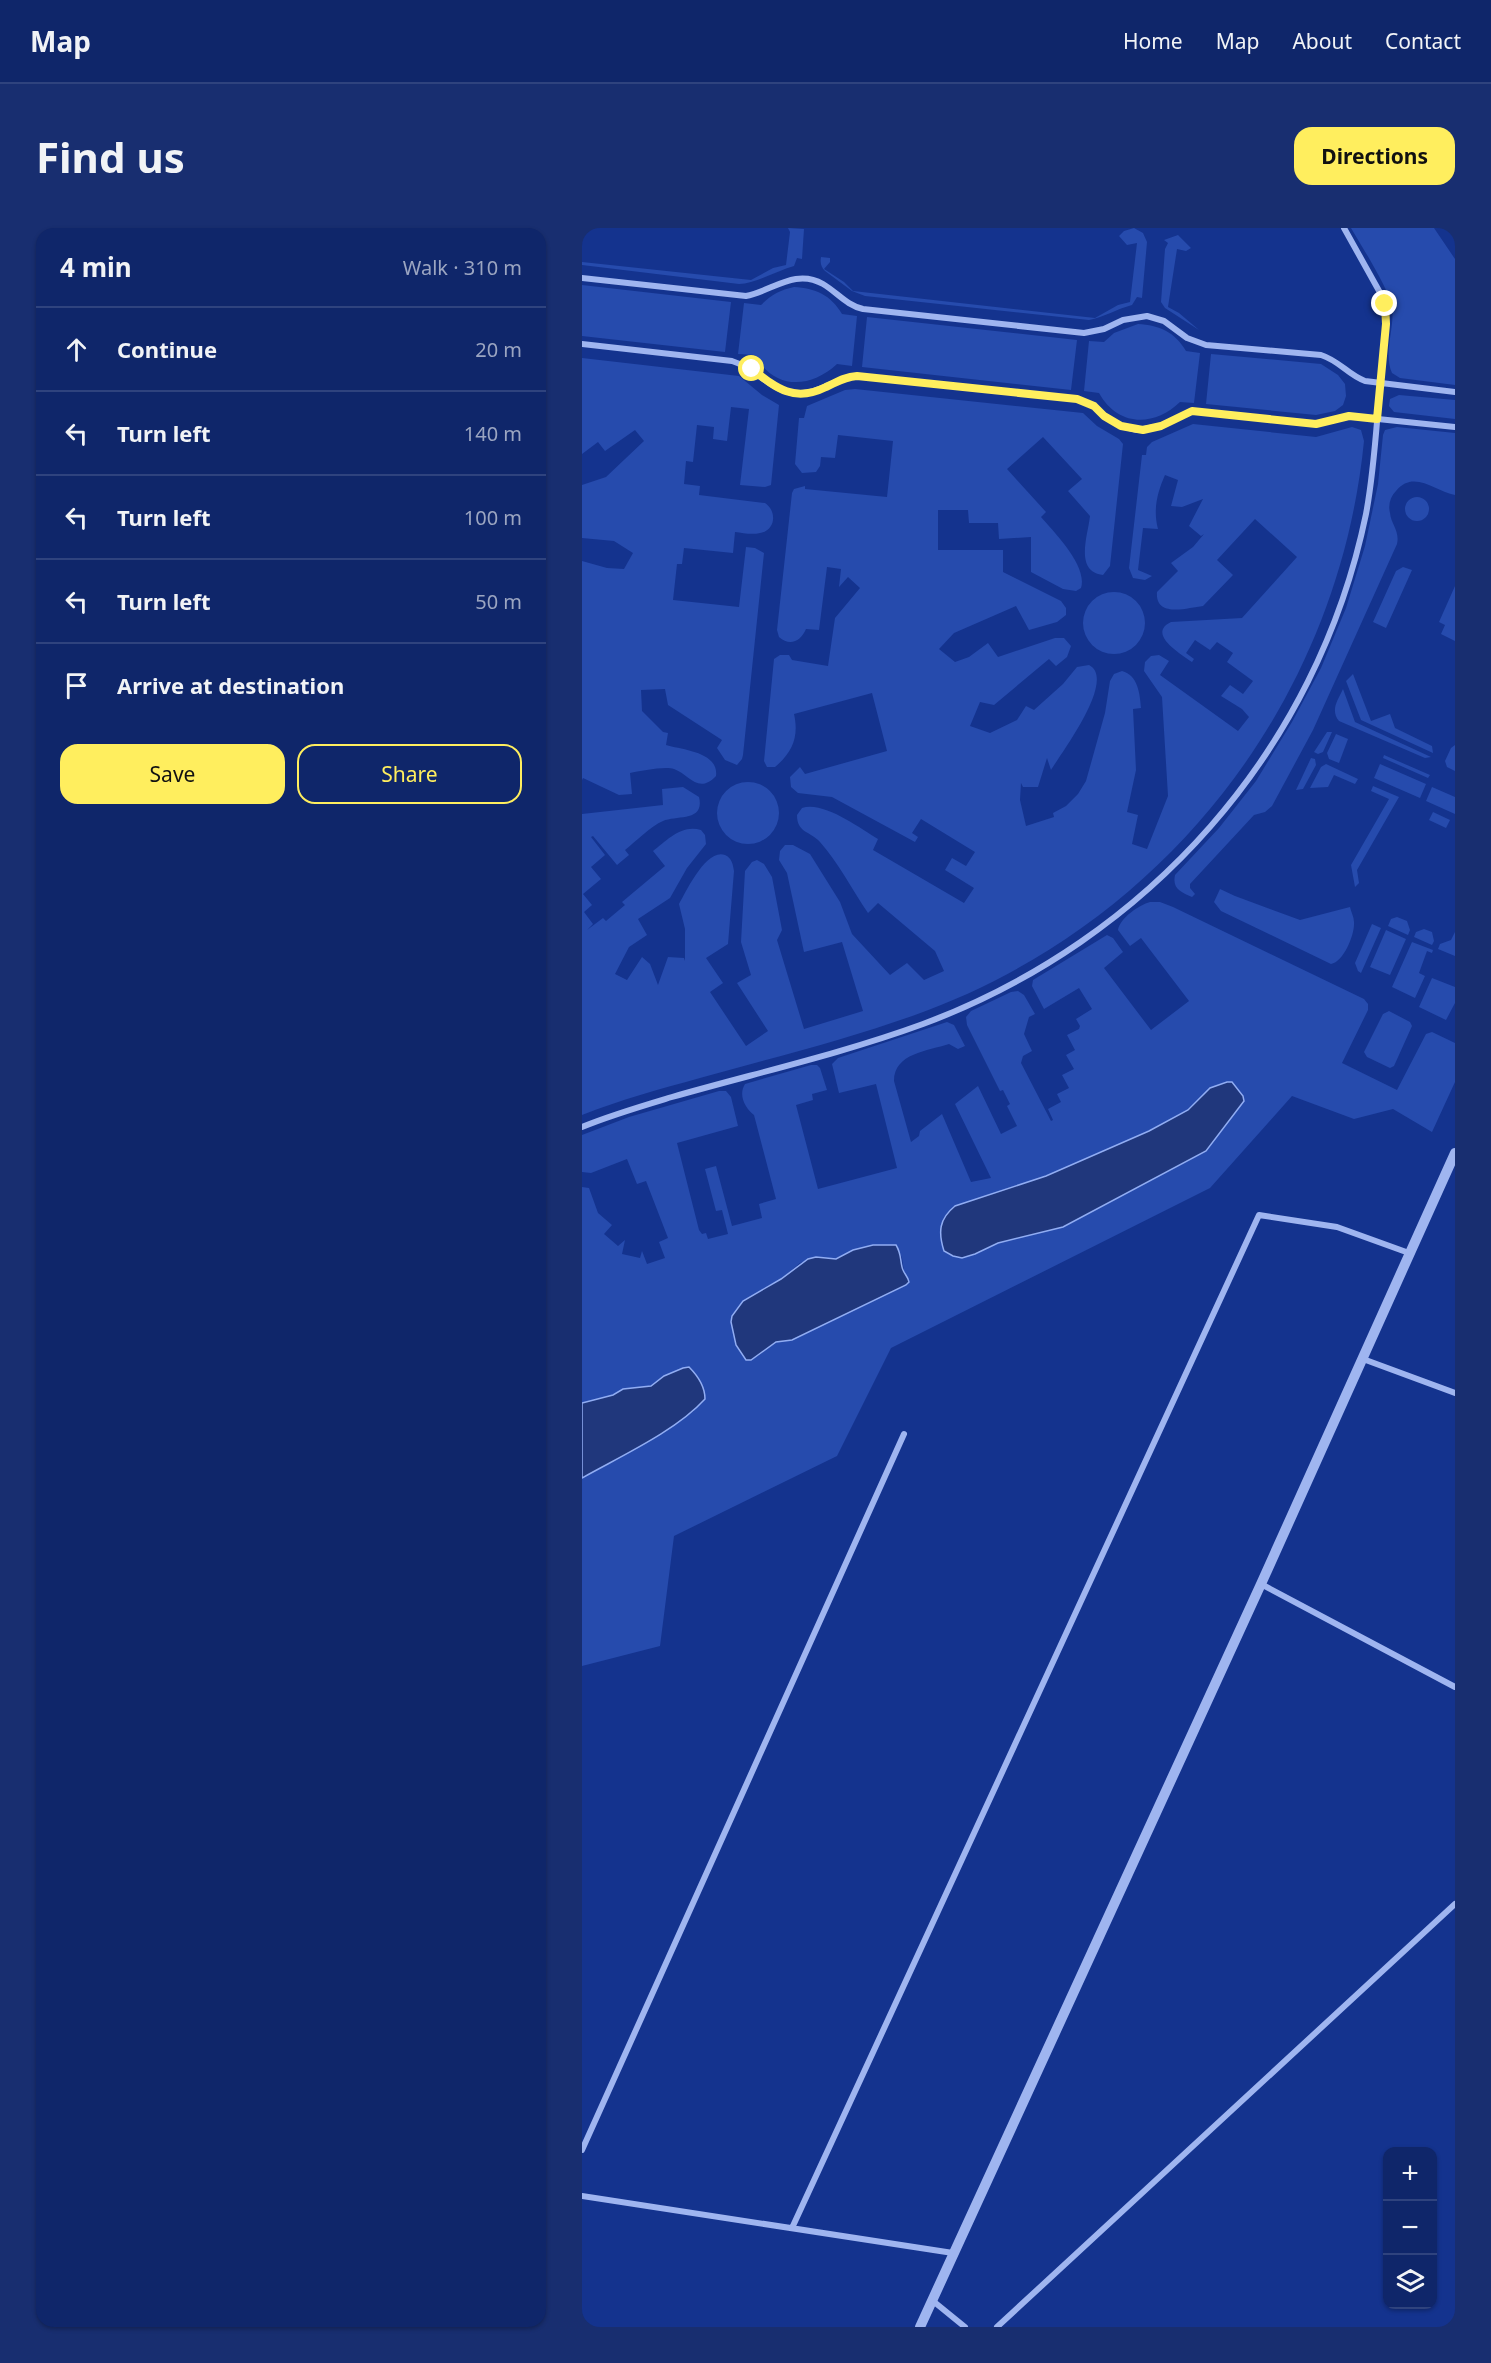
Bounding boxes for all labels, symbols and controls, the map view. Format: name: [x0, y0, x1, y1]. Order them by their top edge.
text: Map: [30, 22, 91, 60]
text: Home: [1123, 27, 1183, 55]
text: Map: [1216, 27, 1259, 55]
text: About: [1292, 27, 1352, 55]
text: Contact: [1385, 27, 1461, 55]
button: Directions: [1294, 127, 1455, 185]
text: Find us: [36, 128, 185, 185]
text: 4 min: [60, 249, 132, 285]
text: Walk · 310 m: [403, 254, 522, 281]
route end: [1371, 290, 1397, 316]
icon: ahead: [60, 333, 93, 366]
text: Continue: [117, 334, 217, 364]
text: 20 m: [475, 336, 522, 363]
route start: [738, 355, 764, 381]
icon: left: [60, 417, 93, 450]
text: Turn left: [117, 418, 211, 448]
text: 140 m: [464, 420, 522, 447]
icon: left: [60, 501, 93, 534]
text: Turn left: [117, 502, 211, 532]
text: 100 m: [464, 504, 522, 531]
icon: left: [60, 585, 93, 618]
text: Turn left: [117, 586, 211, 616]
text: 50 m: [475, 588, 522, 615]
icon: arrive: [60, 669, 93, 702]
text: Arrive at destination: [117, 670, 344, 700]
button: Save: [60, 744, 285, 804]
button: Share: [297, 744, 522, 804]
map controls: [1383, 2147, 1437, 2309]
button: +: [1383, 2147, 1437, 2201]
button: −: [1383, 2201, 1437, 2255]
button: layers: [1383, 2255, 1437, 2309]

